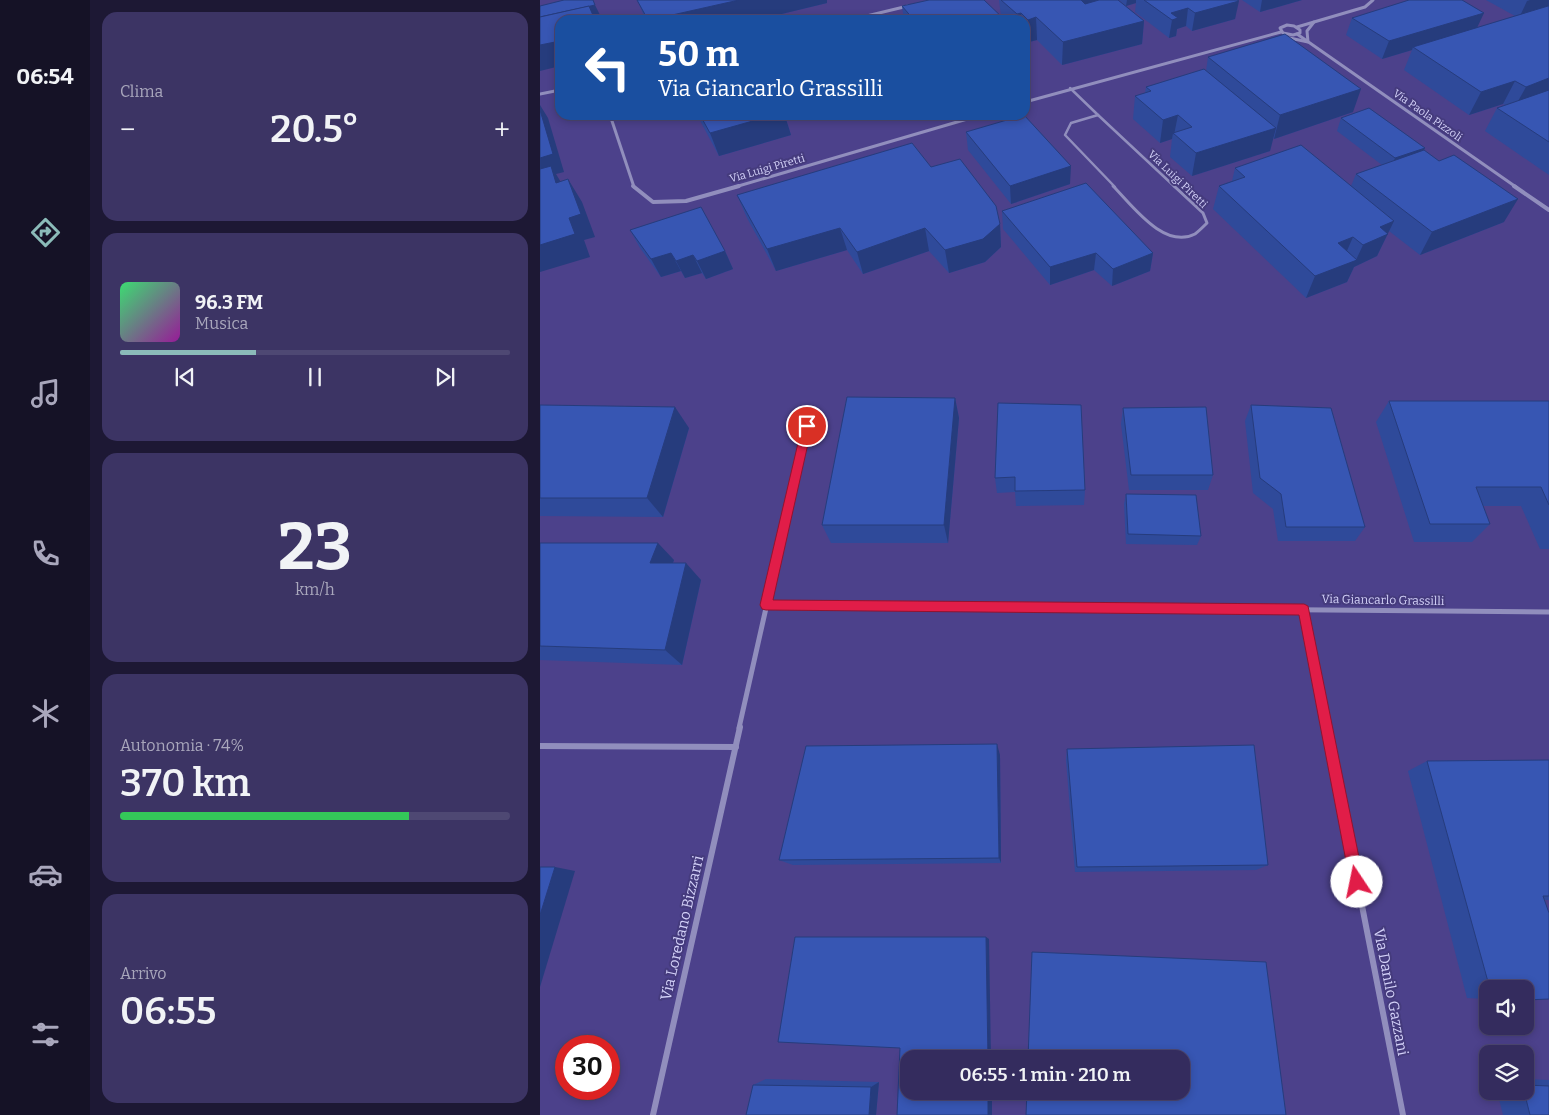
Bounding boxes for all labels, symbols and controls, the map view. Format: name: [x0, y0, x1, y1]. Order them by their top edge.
text: 50 m: [658, 33, 739, 75]
icon: left: [575, 35, 640, 100]
text: 06:54: [16, 63, 74, 90]
text: Via Giancarlo Grassilli: [658, 75, 883, 102]
text: Clima: [120, 82, 163, 101]
street label: Via Paola Pizzoli: [1391, 87, 1465, 144]
text: 20.5°: [270, 106, 359, 152]
text: −: [120, 113, 135, 146]
text: +: [494, 113, 510, 146]
street label: Via Luigi Piretti: [1145, 148, 1211, 211]
street label: Via Luigi Piretti: [728, 151, 807, 185]
icon: directions: [28, 215, 63, 250]
text: 96.3 FM: [195, 291, 263, 314]
text: Musica: [195, 314, 248, 333]
icon: previous: [171, 363, 199, 391]
icon: pause: [301, 363, 329, 391]
icon: next: [431, 363, 459, 391]
icon: music: [28, 376, 63, 411]
pin: [786, 405, 828, 447]
icon: arrive: [793, 412, 821, 440]
text: 23: [278, 508, 352, 586]
icon: phone: [28, 536, 63, 571]
text: km/h: [295, 580, 335, 599]
street label: Via Giancarlo Grassilli: [1321, 592, 1445, 608]
icon: climate: [28, 696, 63, 731]
text: Autonomia · 74%: [120, 736, 244, 755]
text: 370 km: [120, 760, 250, 806]
street label: Via Loredano Bizzarri: [657, 853, 708, 1002]
position arrow: [1330, 855, 1382, 907]
icon: car: [28, 857, 63, 892]
street label: Via Danilo Gazzani: [1370, 927, 1412, 1058]
text: Arrivo: [120, 964, 167, 983]
map controls: [1479, 980, 1534, 1100]
button: sound: [1479, 980, 1534, 1035]
text: 06:55: [120, 988, 216, 1034]
icon: filters: [28, 1017, 63, 1052]
speed limit sign: 30: [555, 1035, 620, 1100]
button: layers: [1479, 1045, 1534, 1100]
text: 06:55 · 1 min · 210 m: [959, 1063, 1131, 1086]

